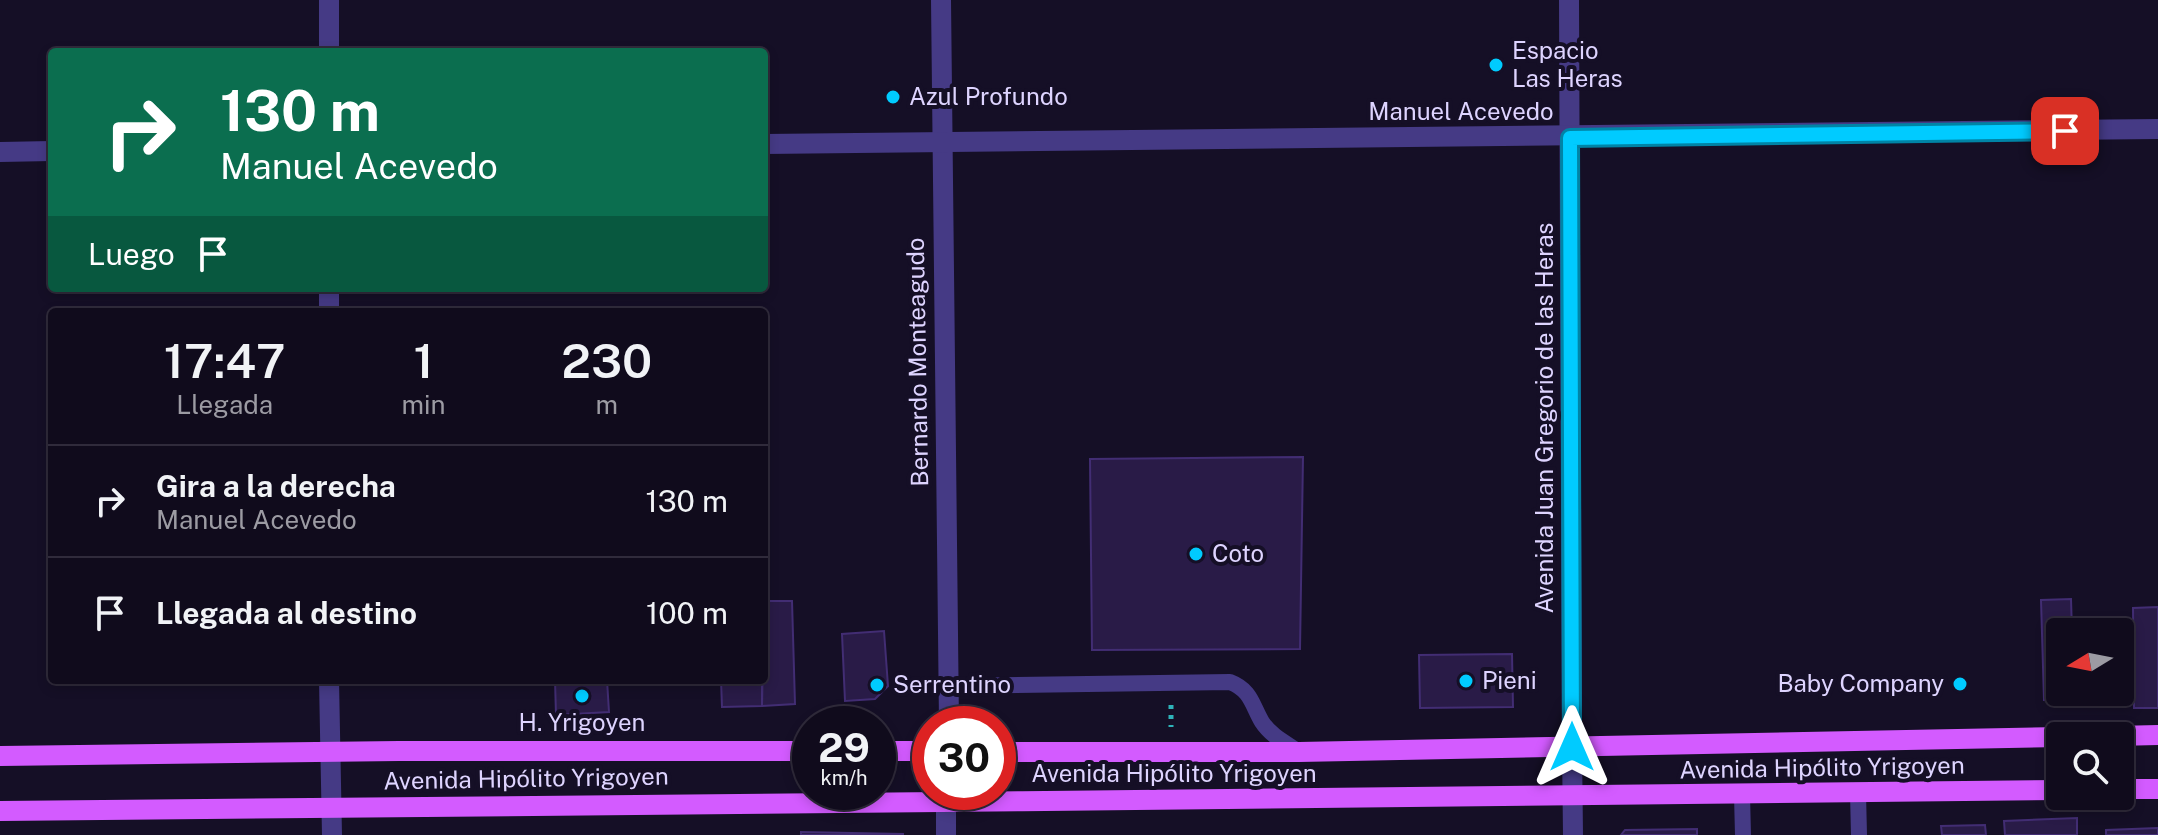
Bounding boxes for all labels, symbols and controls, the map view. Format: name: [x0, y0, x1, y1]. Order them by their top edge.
place label: Espacio Las Heras: [1512, 36, 1623, 92]
marker: Espacio Las Heras: [1487, 56, 1505, 74]
text: 130 m: [220, 78, 380, 144]
icon: right: [88, 80, 192, 184]
place label: Azul Profundo: [909, 82, 1068, 110]
marker: Azul Profundo: [884, 88, 902, 106]
street label: Manuel Acevedo: [1368, 97, 1554, 125]
pin: [2031, 97, 2099, 165]
icon: arrive: [2043, 109, 2087, 153]
text: Manuel Acevedo: [220, 145, 498, 187]
street label: Avenida Juan Gregorio de las Heras: [1530, 223, 1558, 613]
icon: arrive: [191, 232, 235, 276]
text: Luego: [88, 236, 175, 272]
street label: Bernardo Monteagudo: [901, 237, 933, 487]
text: 17:47: [164, 332, 286, 389]
text: 1: [413, 332, 434, 389]
text: 230: [561, 332, 652, 389]
text: Llegada: [176, 389, 273, 420]
text: min: [401, 389, 446, 420]
text: m: [596, 389, 618, 420]
text: Gira a la derecha: [156, 468, 396, 504]
icon: right: [88, 479, 132, 523]
text: 130 m: [645, 483, 728, 519]
text: Manuel Acevedo: [156, 504, 357, 535]
place label: Coto: [1212, 539, 1264, 567]
marker: Coto: [1187, 545, 1205, 563]
icon: arrive: [88, 591, 132, 635]
text: Llegada al destino: [156, 595, 417, 631]
text: 100 m: [646, 595, 728, 631]
north arrow: [2046, 618, 2134, 706]
map controls: [2046, 618, 2134, 810]
place label: Pieni: [1482, 666, 1537, 694]
place label: Baby Company: [1777, 669, 1944, 697]
place label: Serrentino: [893, 670, 1011, 698]
marker: Pieni: [1457, 672, 1475, 690]
marker: Baby Company: [1951, 675, 1969, 693]
marker: Serrentino: [868, 676, 886, 694]
marker: H. Yrigoyen: [573, 687, 591, 705]
position arrow: [1530, 705, 1614, 789]
speed limit sign: 30: [912, 706, 1016, 810]
place label: H. Yrigoyen: [519, 708, 645, 736]
button: search: [2046, 722, 2134, 810]
text: 29: [818, 724, 870, 771]
street label: Avenida Hipólito Yrigoyen: [1679, 751, 1965, 783]
street label: Avenida Hipólito Yrigoyen: [1031, 759, 1317, 787]
street label: Avenida Hipólito Yrigoyen: [383, 762, 669, 794]
text: km/h: [820, 766, 868, 790]

